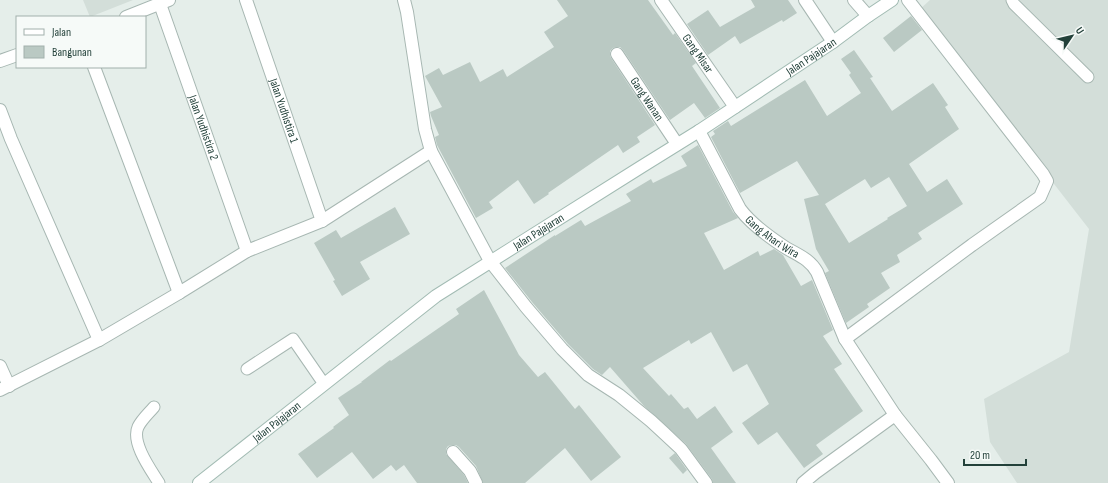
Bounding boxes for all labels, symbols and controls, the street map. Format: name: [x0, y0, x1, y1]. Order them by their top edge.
legend: [16, 16, 146, 68]
north arrow: [1052, 16, 1092, 56]
text: U: [1073, 24, 1087, 37]
text: Jalan: [51, 25, 71, 40]
street label: Gang Misar: [679, 31, 717, 77]
street label: Jalan Pajajaran: [783, 35, 839, 80]
text: Bangunan: [52, 45, 92, 60]
street label: Gang Wanan: [627, 74, 666, 124]
street label: Jalan Yudhistira 1: [265, 76, 302, 146]
street label: Jalan Yudhistira 2: [184, 92, 221, 162]
street label: Jalan Pajajaran: [510, 210, 567, 254]
street label: Gang Ahari Wira: [742, 213, 802, 262]
street label: Jalan Pajajaran: [249, 398, 304, 446]
scale bar: [964, 441, 1026, 467]
text: 20 m: [970, 448, 990, 463]

